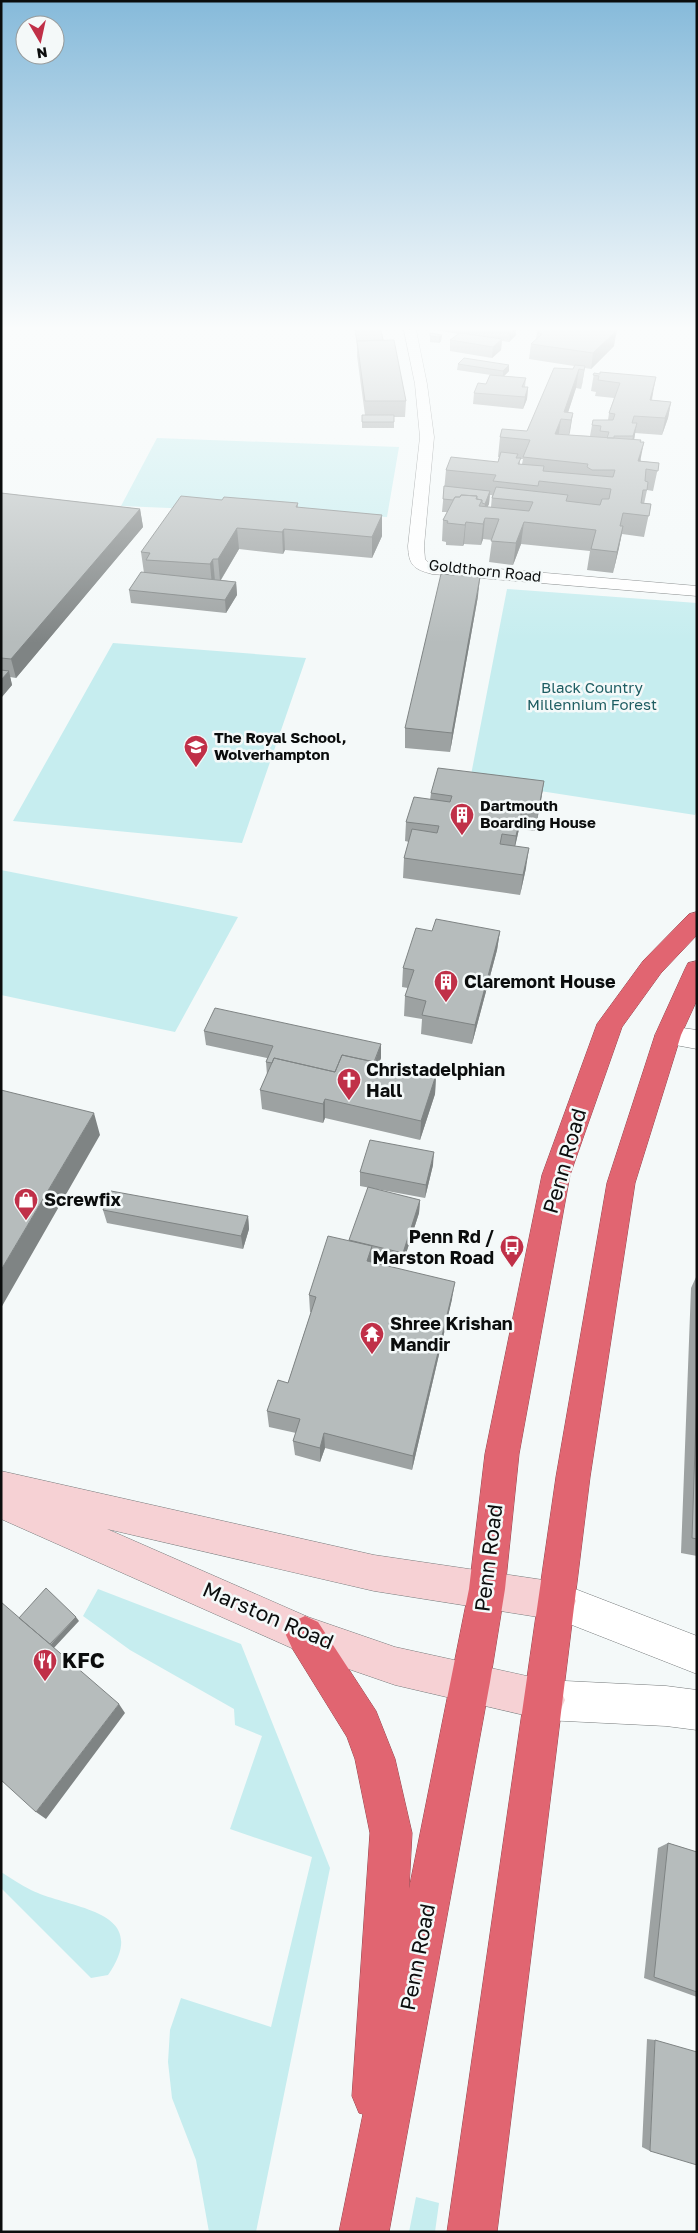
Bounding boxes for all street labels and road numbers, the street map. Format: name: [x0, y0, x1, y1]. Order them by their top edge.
street label: Goldthorn Road: [428, 555, 542, 585]
street label: Penn Road: [537, 1105, 591, 1216]
street label: Penn Road: [469, 1503, 508, 1613]
street label: Marston Road: [199, 1576, 338, 1654]
street label: Penn Road: [394, 1901, 440, 2012]

